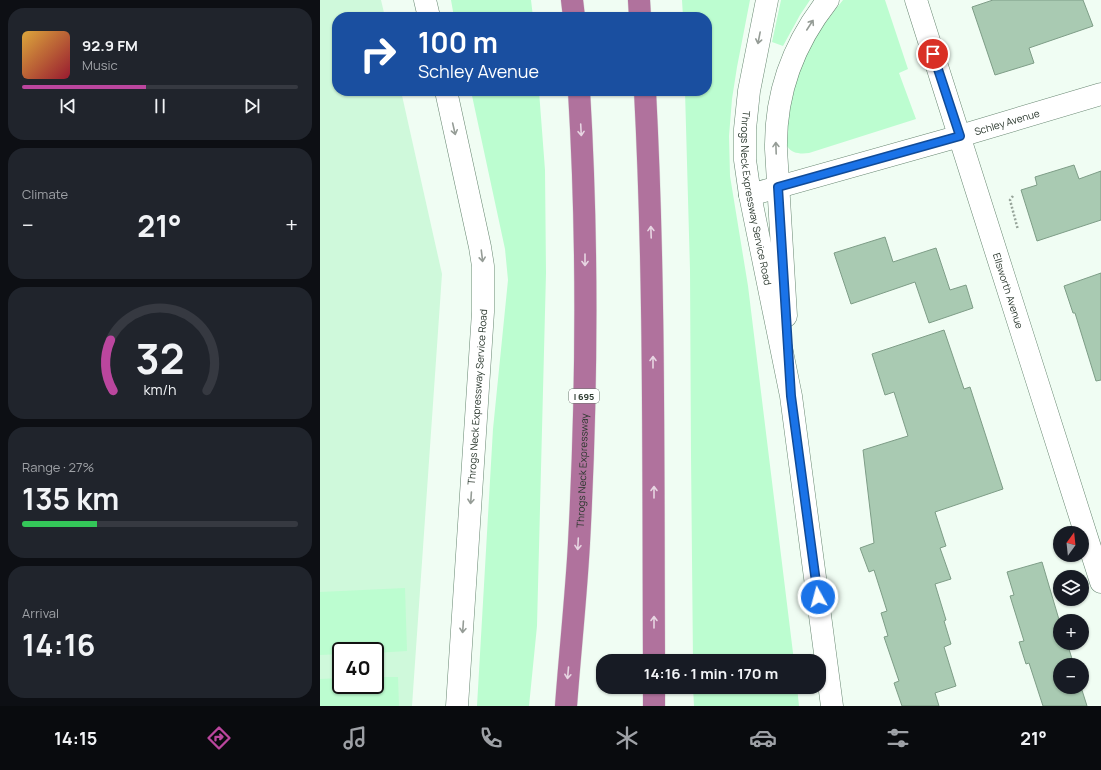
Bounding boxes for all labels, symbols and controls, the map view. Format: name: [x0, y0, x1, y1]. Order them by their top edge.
one-way arrow: [806, 20, 814, 31]
text: 100 m: [418, 23, 498, 61]
icon: right: [352, 28, 404, 80]
one-way arrow: [755, 31, 763, 44]
text: 92.9 FM: [82, 35, 138, 56]
pin: [916, 37, 950, 71]
icon: arrive: [922, 43, 944, 65]
text: Music: [82, 56, 118, 74]
text: Schley Avenue: [418, 59, 539, 83]
icon: previous: [57, 95, 79, 117]
icon: pause: [149, 95, 171, 117]
icon: next: [241, 95, 263, 117]
street label: Schley Avenue: [973, 106, 1041, 138]
street label: Throgs Neck Expressway Service Road: [738, 110, 775, 287]
one-way arrow: [451, 122, 459, 135]
one-way arrow: [577, 123, 585, 136]
one-way arrow: [772, 142, 780, 155]
text: Climate: [22, 185, 68, 203]
text: 21°: [137, 205, 182, 246]
text: −: [22, 210, 34, 240]
text: +: [285, 210, 298, 240]
one-way arrow: [647, 226, 655, 239]
one-way arrow: [478, 249, 486, 262]
street label: Ellsworth Avenue: [990, 251, 1027, 330]
one-way arrow: [581, 253, 589, 266]
street label: Throgs Neck Expressway Service Road: [464, 309, 490, 485]
text: 32: [136, 330, 184, 386]
one-way arrow: [649, 356, 657, 369]
text: km/h: [143, 380, 177, 399]
road number: I 695: [569, 389, 599, 403]
street label: Throgs Neck Expressway: [573, 413, 591, 528]
text: Range · 27%: [22, 458, 94, 476]
text: 135 km: [22, 478, 119, 519]
one-way arrow: [650, 486, 657, 499]
one-way arrow: [467, 491, 474, 504]
north arrow: [1053, 526, 1089, 562]
map controls: [1053, 526, 1089, 694]
one-way arrow: [575, 537, 582, 550]
button: layers: [1053, 570, 1089, 606]
position arrow: [797, 576, 839, 618]
text: Arrival: [22, 604, 59, 622]
button: +: [1053, 614, 1089, 650]
one-way arrow: [650, 616, 658, 629]
one-way arrow: [459, 620, 466, 633]
text: 14:16: [22, 624, 95, 665]
speed limit sign: 40: [332, 642, 384, 694]
button: −: [1053, 658, 1089, 694]
text: 14:16 · 1 min · 170 m: [644, 663, 778, 684]
one-way arrow: [565, 666, 572, 679]
icon: directions: [205, 724, 233, 752]
icon: music: [341, 724, 369, 752]
icon: phone: [477, 724, 505, 752]
icon: climate: [613, 724, 641, 752]
icon: car: [749, 724, 777, 752]
icon: filters: [884, 724, 912, 752]
text: 14:15: [54, 726, 97, 750]
text: 21°: [1020, 726, 1047, 750]

